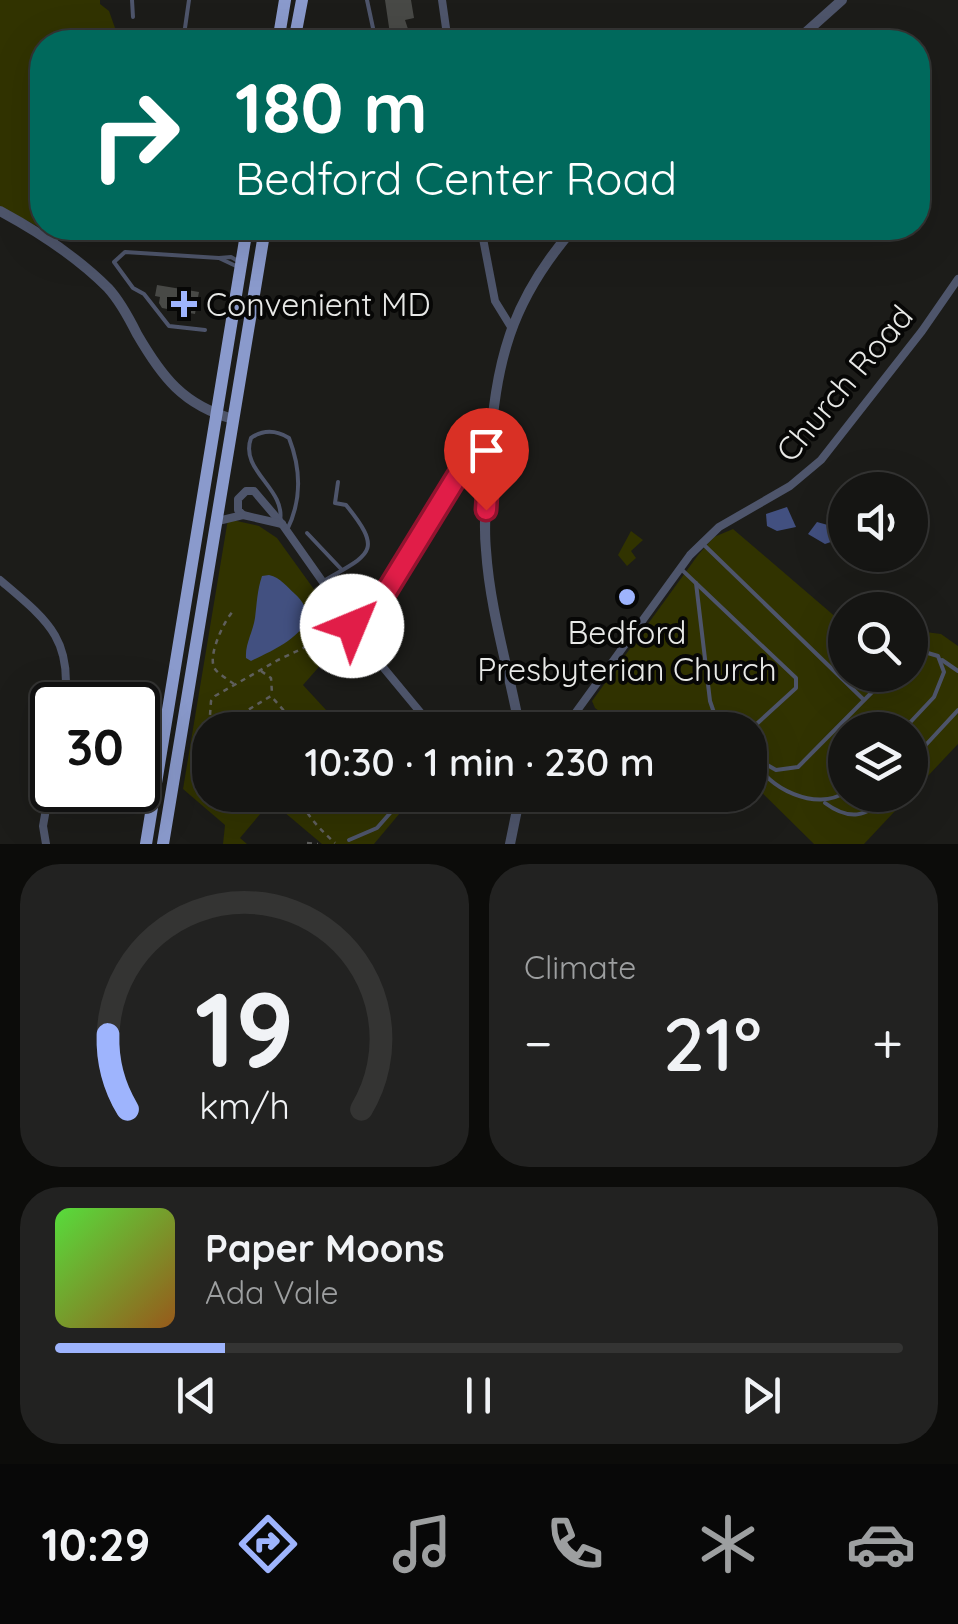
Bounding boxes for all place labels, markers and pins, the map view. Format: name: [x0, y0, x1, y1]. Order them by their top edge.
place label: Convenient MD: [206, 284, 430, 324]
marker: Convenient MD: [171, 291, 197, 317]
pin: [444, 408, 529, 511]
marker: Bedford Presbyterian Church: [616, 586, 638, 608]
place label: Bedford Presbyterian Church: [477, 612, 777, 689]

